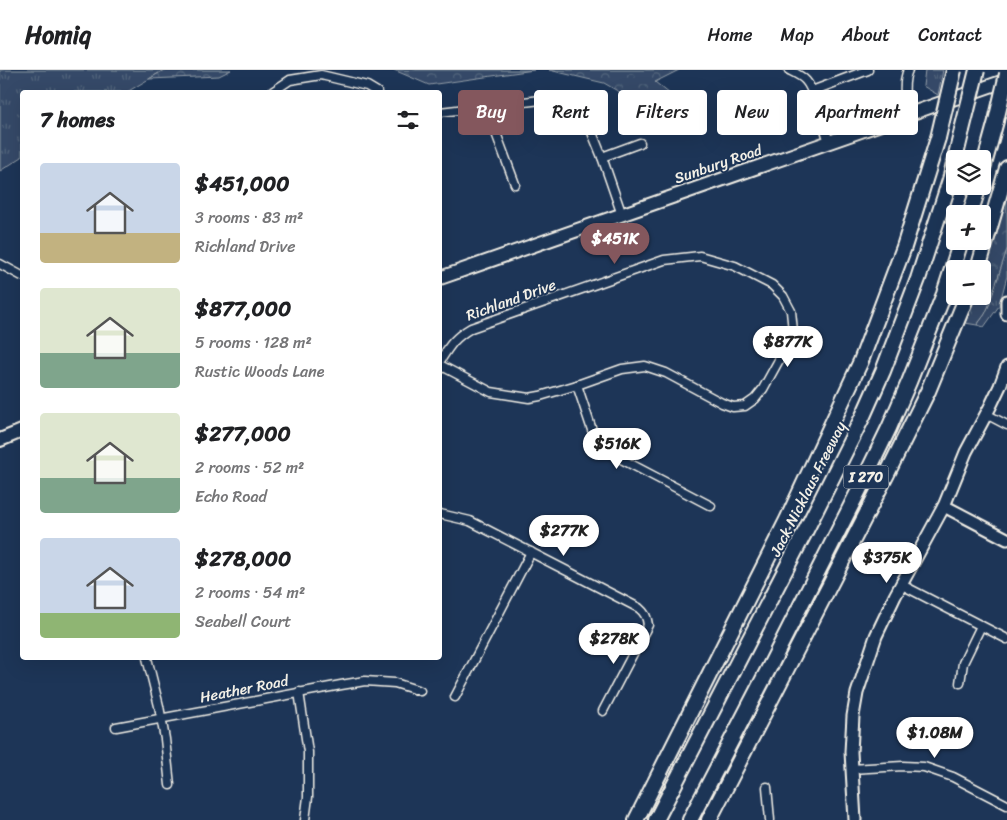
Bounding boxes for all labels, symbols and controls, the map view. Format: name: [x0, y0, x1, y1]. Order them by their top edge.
text: Homiq: [25, 14, 91, 56]
text: Home: [708, 19, 753, 51]
text: Map: [781, 19, 814, 51]
text: About: [842, 19, 890, 51]
text: Contact: [918, 19, 982, 51]
chip: Buy: [458, 90, 524, 135]
chip: Rent: [534, 90, 608, 135]
chip: Filters: [618, 90, 707, 135]
chip: New: [717, 90, 787, 135]
chip: Apartment: [797, 90, 918, 135]
text: 7 homes: [40, 101, 115, 139]
icon: filters: [394, 106, 422, 134]
street label: Sunbury Road: [671, 136, 766, 191]
map controls: [946, 150, 991, 305]
button: layers: [946, 150, 991, 195]
text: $451,000: [195, 165, 290, 203]
icon: home: [80, 183, 140, 243]
text: 3 rooms · 83 m²: [195, 203, 303, 232]
button: +: [946, 205, 991, 250]
pin: $451K: [580, 222, 650, 265]
text: $451K: [591, 224, 639, 253]
text: Richland Drive: [195, 232, 296, 261]
button: −: [946, 260, 991, 305]
street label: Richland Drive: [462, 272, 560, 328]
text: $877,000: [195, 290, 291, 328]
icon: home: [80, 308, 140, 368]
pin: $877K: [753, 326, 823, 368]
text: $877K: [764, 327, 812, 356]
text: 5 rooms · 128 m²: [195, 328, 312, 357]
text: Rustic Woods Lane: [195, 357, 324, 386]
text: $277,000: [195, 415, 291, 453]
street label: Jack Nicklaus Freeway: [762, 417, 853, 562]
pin: $516K: [582, 428, 652, 470]
text: $516K: [594, 429, 640, 458]
icon: home: [80, 433, 140, 493]
text: 2 rooms · 52 m²: [195, 453, 304, 482]
road number: I 270: [844, 466, 888, 488]
text: Echo Road: [195, 482, 267, 511]
pin: $277K: [529, 514, 599, 557]
text: $277K: [540, 516, 588, 545]
text: $278,000: [195, 540, 291, 578]
pin: $375K: [852, 542, 922, 584]
text: $375K: [863, 543, 911, 572]
icon: home: [80, 558, 140, 618]
text: 2 rooms · 54 m²: [195, 578, 305, 607]
text: Seabell Court: [195, 607, 291, 636]
pin: $278K: [579, 622, 649, 665]
text: $278K: [590, 624, 638, 653]
street label: Heather Road: [197, 667, 292, 710]
pin: $1.08M: [894, 716, 976, 759]
text: $1.08M: [907, 718, 963, 747]

